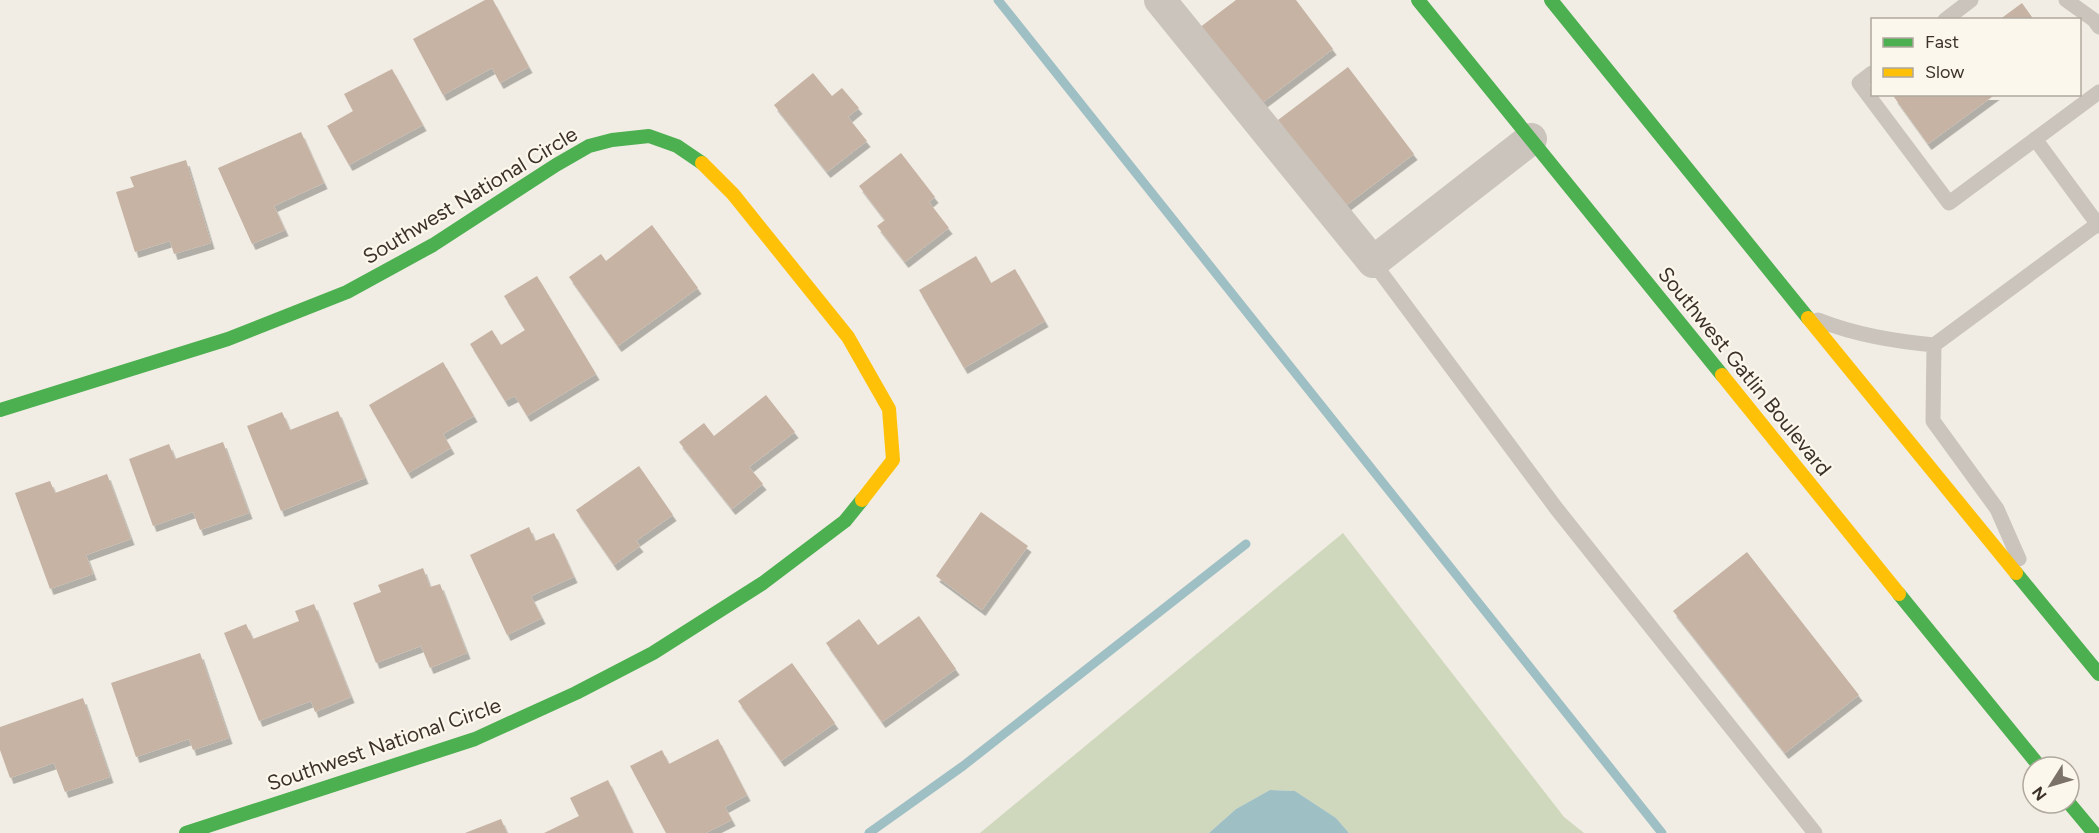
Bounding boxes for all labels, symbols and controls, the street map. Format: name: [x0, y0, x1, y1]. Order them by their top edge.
legend: [1871, 18, 2081, 96]
text: Fast: [1925, 31, 1959, 53]
text: Slow: [1925, 61, 1964, 83]
street label: Southwest National Circle: [358, 121, 582, 269]
street label: Southwest Gatlin Boulevard: [1653, 262, 1837, 480]
street label: Southwest National Circle: [264, 692, 504, 796]
north arrow: [2021, 755, 2081, 815]
text: N: [2028, 783, 2051, 804]

